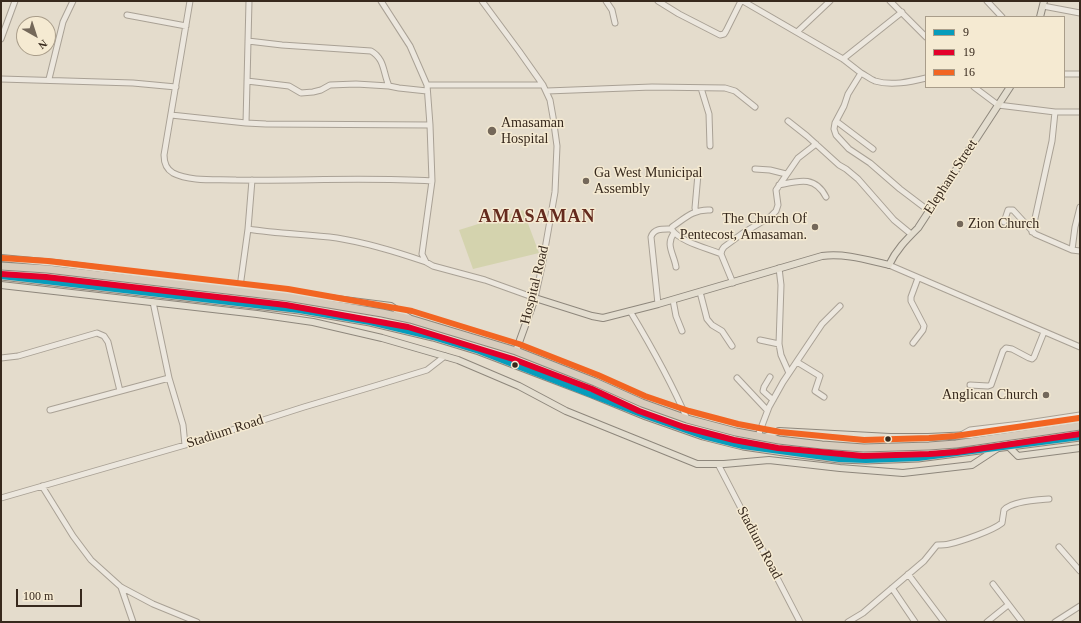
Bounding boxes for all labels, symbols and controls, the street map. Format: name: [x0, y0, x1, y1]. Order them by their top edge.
north arrow: [16, 16, 56, 56]
legend: [925, 16, 1065, 88]
text: 9: [963, 25, 969, 39]
text: N: [36, 37, 50, 52]
text: 19: [963, 45, 975, 59]
text: 16: [963, 65, 975, 79]
place label: Amasaman Hospital: [501, 115, 564, 148]
marker: Amasaman Hospital: [486, 125, 498, 137]
street label: Elephant Street: [921, 136, 981, 218]
place label: Ga West Municipal Assembly: [594, 165, 703, 198]
marker: Ga West Municipal Assembly: [581, 176, 591, 186]
district label: AMASAMAN: [479, 206, 595, 228]
place label: The Church Of Pentecost, Amasaman.: [680, 211, 807, 244]
place label: Zion Church: [968, 216, 1039, 232]
marker: Zion Church: [955, 219, 965, 229]
marker: The Church Of Pentecost, Amasaman.: [810, 222, 820, 232]
street label: Hospital Road: [517, 244, 553, 326]
unlabelled marker: [510, 360, 520, 370]
place label: Anglican Church: [942, 387, 1038, 403]
marker: Anglican Church: [1041, 390, 1051, 400]
street label: Stadium Road: [184, 412, 266, 452]
unlabelled marker: [883, 434, 893, 444]
street label: Stadium Road: [733, 504, 785, 582]
scale bar: [18, 581, 84, 607]
text: 100 m: [23, 589, 53, 603]

